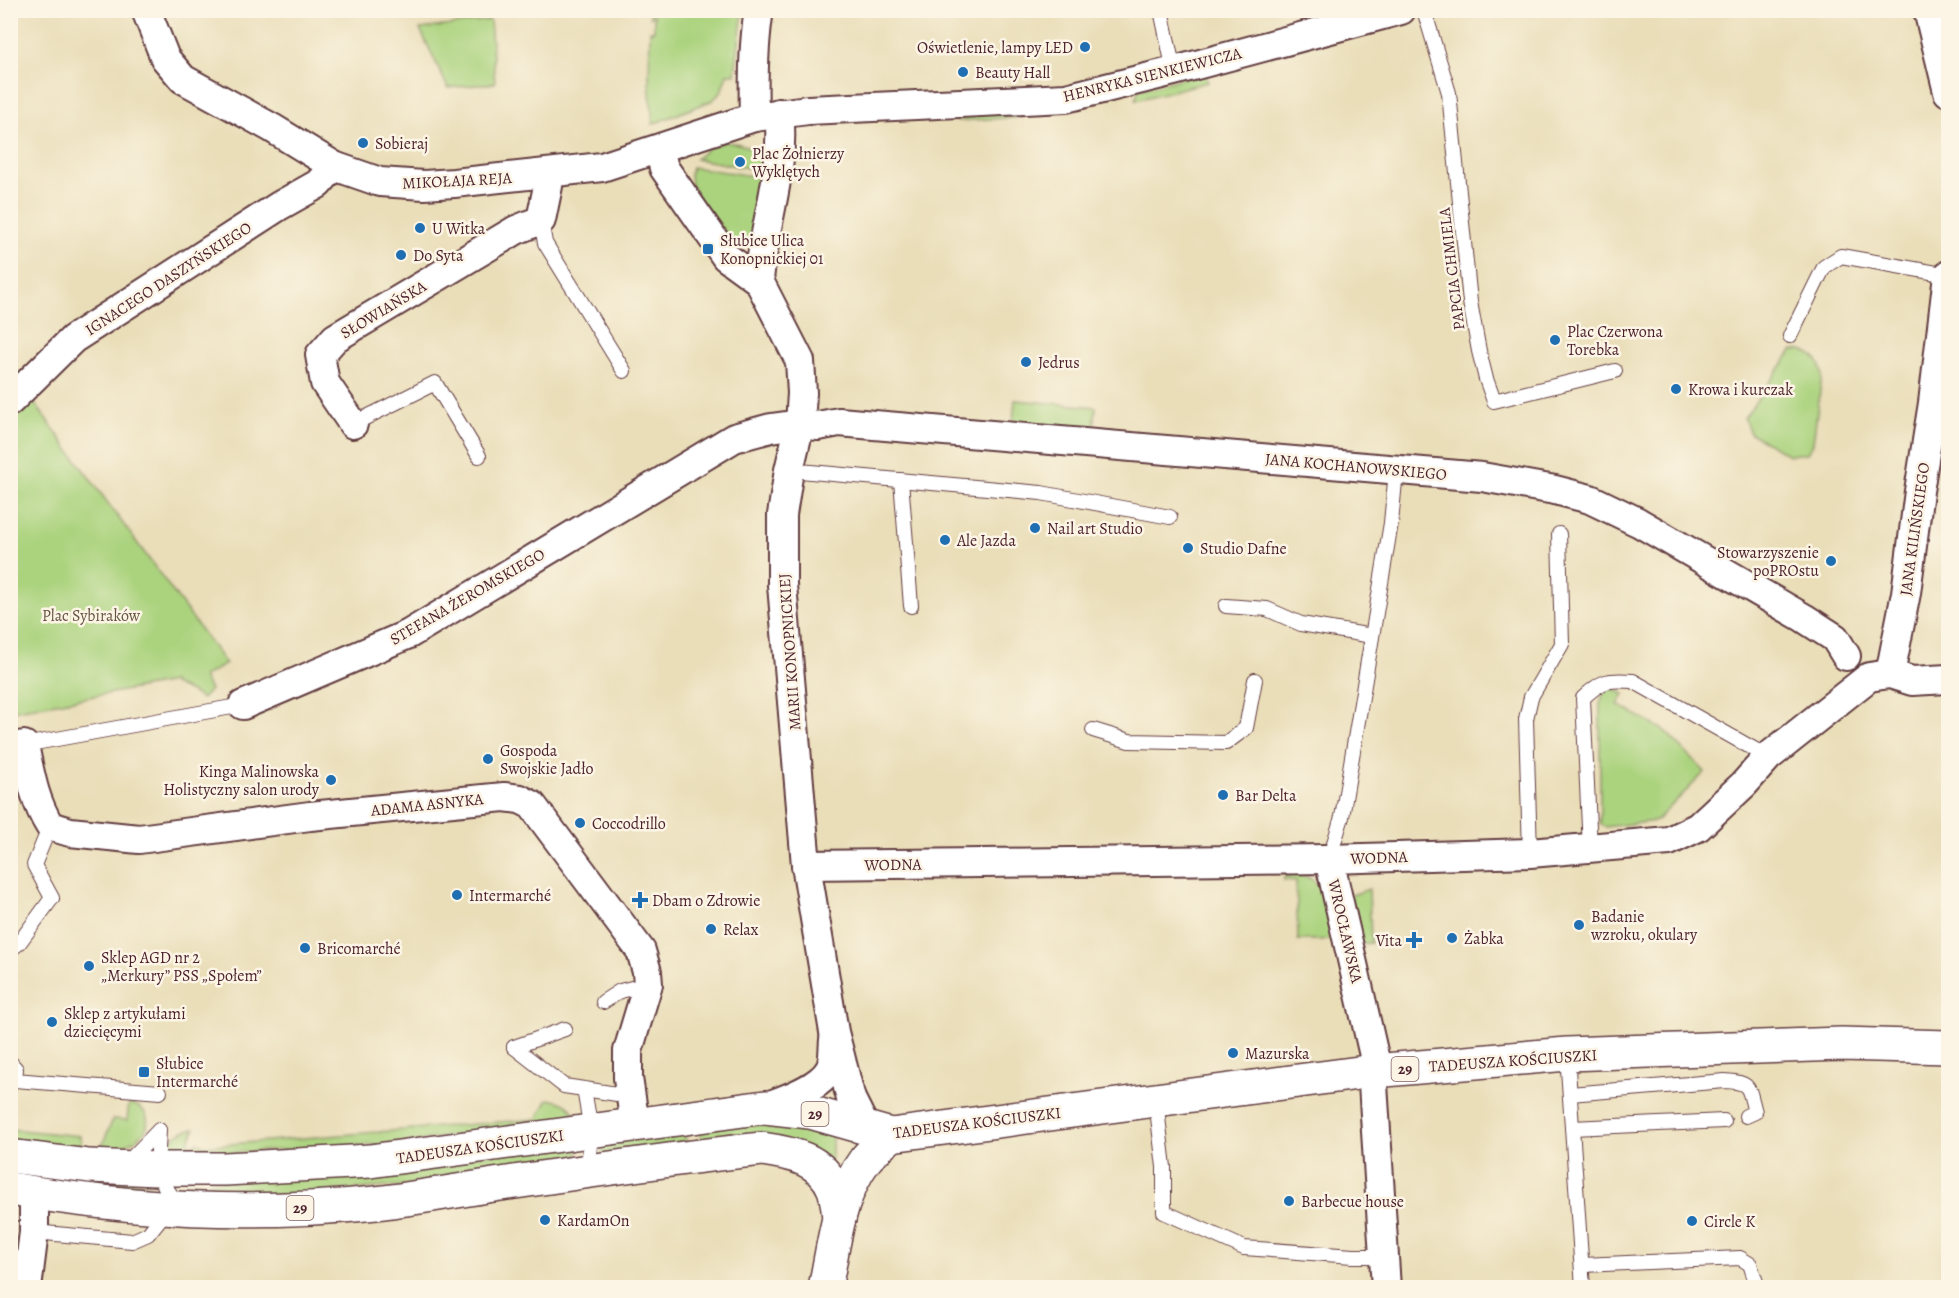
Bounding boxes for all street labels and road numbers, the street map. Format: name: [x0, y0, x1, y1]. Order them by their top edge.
street label: HENRYKA SIENKIEWICZA: [1061, 42, 1244, 108]
street label: MIKOŁAJA REJA: [402, 167, 513, 195]
street label: PAPCIA CHMIELA: [1433, 206, 1470, 331]
street label: IGNACEGO DASZYŃSKIEGO: [81, 217, 256, 341]
street label: SŁOWIAŃSKA: [336, 275, 431, 344]
street label: JANA KOCHANOWSKIEGO: [1264, 448, 1448, 486]
street label: JANA KILIŃSKIEGO: [1895, 461, 1935, 597]
street label: STEFANA ŻEROMSKIEGO: [386, 543, 549, 650]
street label: MARII KONOPNICKIEJ: [774, 573, 806, 731]
street label: ADAMA ASNYKA: [369, 788, 485, 822]
street label: WODNA: [1349, 846, 1409, 870]
street label: WODNA: [863, 853, 923, 877]
street label: WROCŁAWSKA: [1322, 876, 1368, 986]
street label: TADEUSZA KOŚCIUSZKI: [1428, 1044, 1598, 1078]
road number: 29: [1392, 1057, 1418, 1081]
road number: 29: [802, 1102, 828, 1126]
street label: TADEUSZA KOŚCIUSZKI: [892, 1102, 1062, 1144]
street label: TADEUSZA KOŚCIUSZKI: [395, 1124, 565, 1170]
road number: 29: [286, 1196, 314, 1220]

